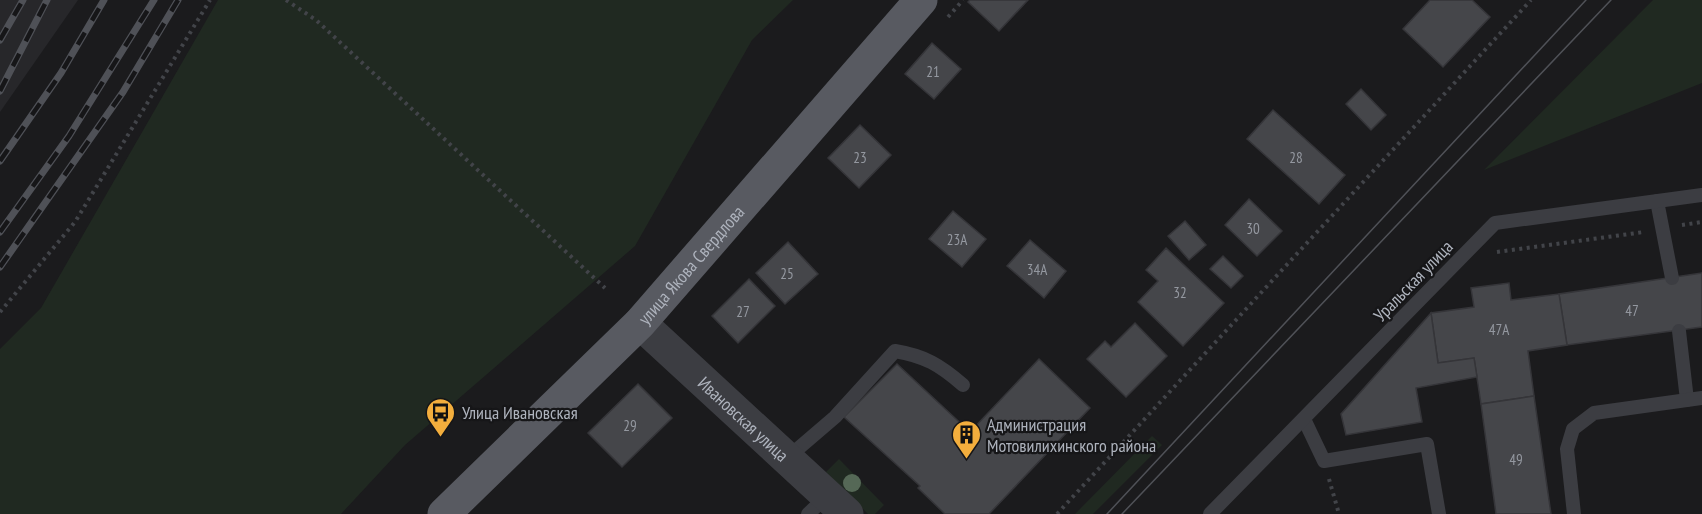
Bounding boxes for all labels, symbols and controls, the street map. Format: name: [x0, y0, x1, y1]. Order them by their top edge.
house number: 21: [926, 62, 940, 81]
house number: 23: [853, 148, 867, 167]
house number: 28: [1289, 148, 1303, 167]
street label: улица Якова Свердлова: [633, 200, 749, 329]
house number: 30: [1246, 219, 1260, 238]
house number: 23А: [947, 230, 968, 249]
street label: Уральская улица: [1368, 235, 1458, 327]
house number: 34А: [1027, 260, 1048, 279]
house number: 25: [780, 264, 794, 283]
house number: 32: [1173, 283, 1187, 302]
house number: 47: [1625, 301, 1639, 320]
house number: 27: [736, 302, 750, 321]
house number: 47А: [1489, 320, 1510, 339]
street label: Ивановская улица: [693, 371, 794, 466]
bus stop icon: Улица Ивановская: [425, 396, 457, 438]
place label: Улица Ивановская: [462, 401, 578, 424]
place label: Администрация Мотовилихинского района: [987, 413, 1156, 457]
house number: 29: [623, 416, 637, 435]
building icon: Администрация Мотовилихинского района: [950, 418, 982, 460]
house number: 49: [1509, 450, 1523, 469]

